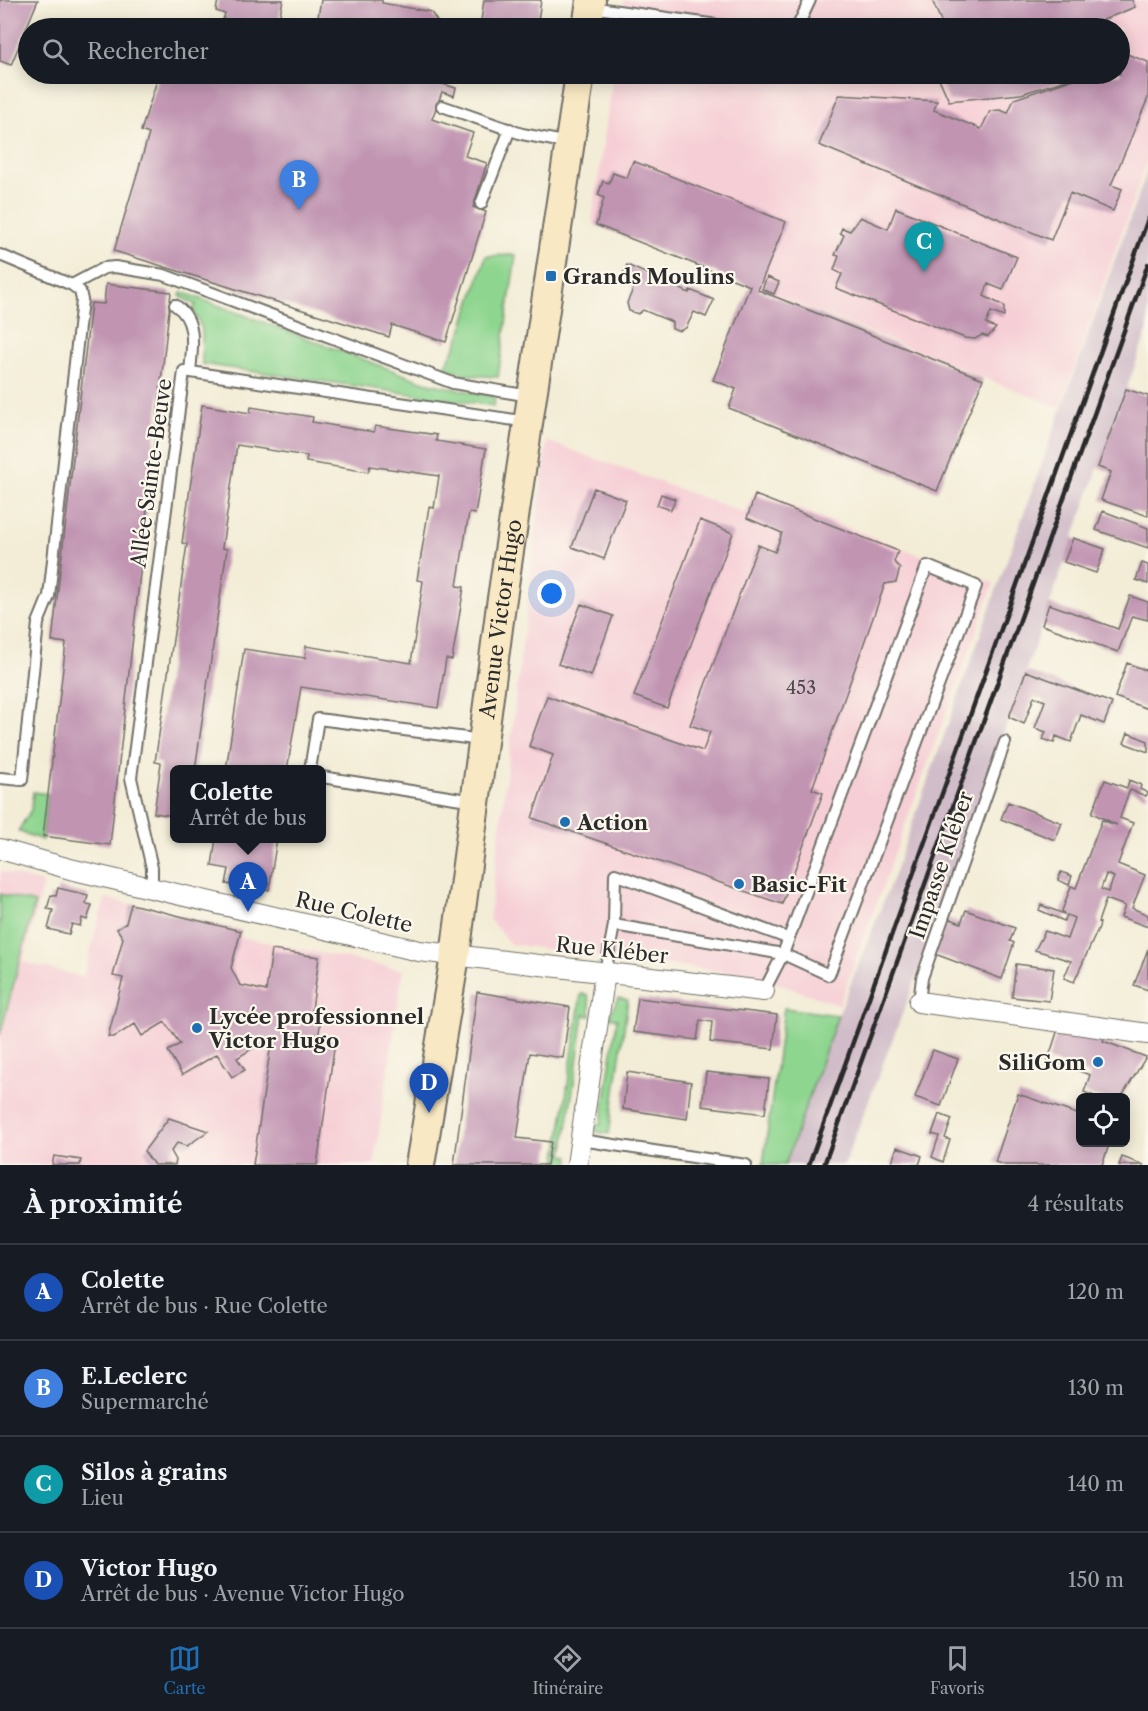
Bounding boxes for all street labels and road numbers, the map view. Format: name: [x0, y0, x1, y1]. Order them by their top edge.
street label: Allée Sainte-Beuve: [125, 377, 177, 570]
street label: Avenue Victor Hugo: [474, 518, 526, 721]
street label: Impasse Kléber: [904, 788, 978, 942]
street label: Rue Colette: [293, 886, 415, 938]
street label: Rue Kléber: [554, 932, 670, 968]

